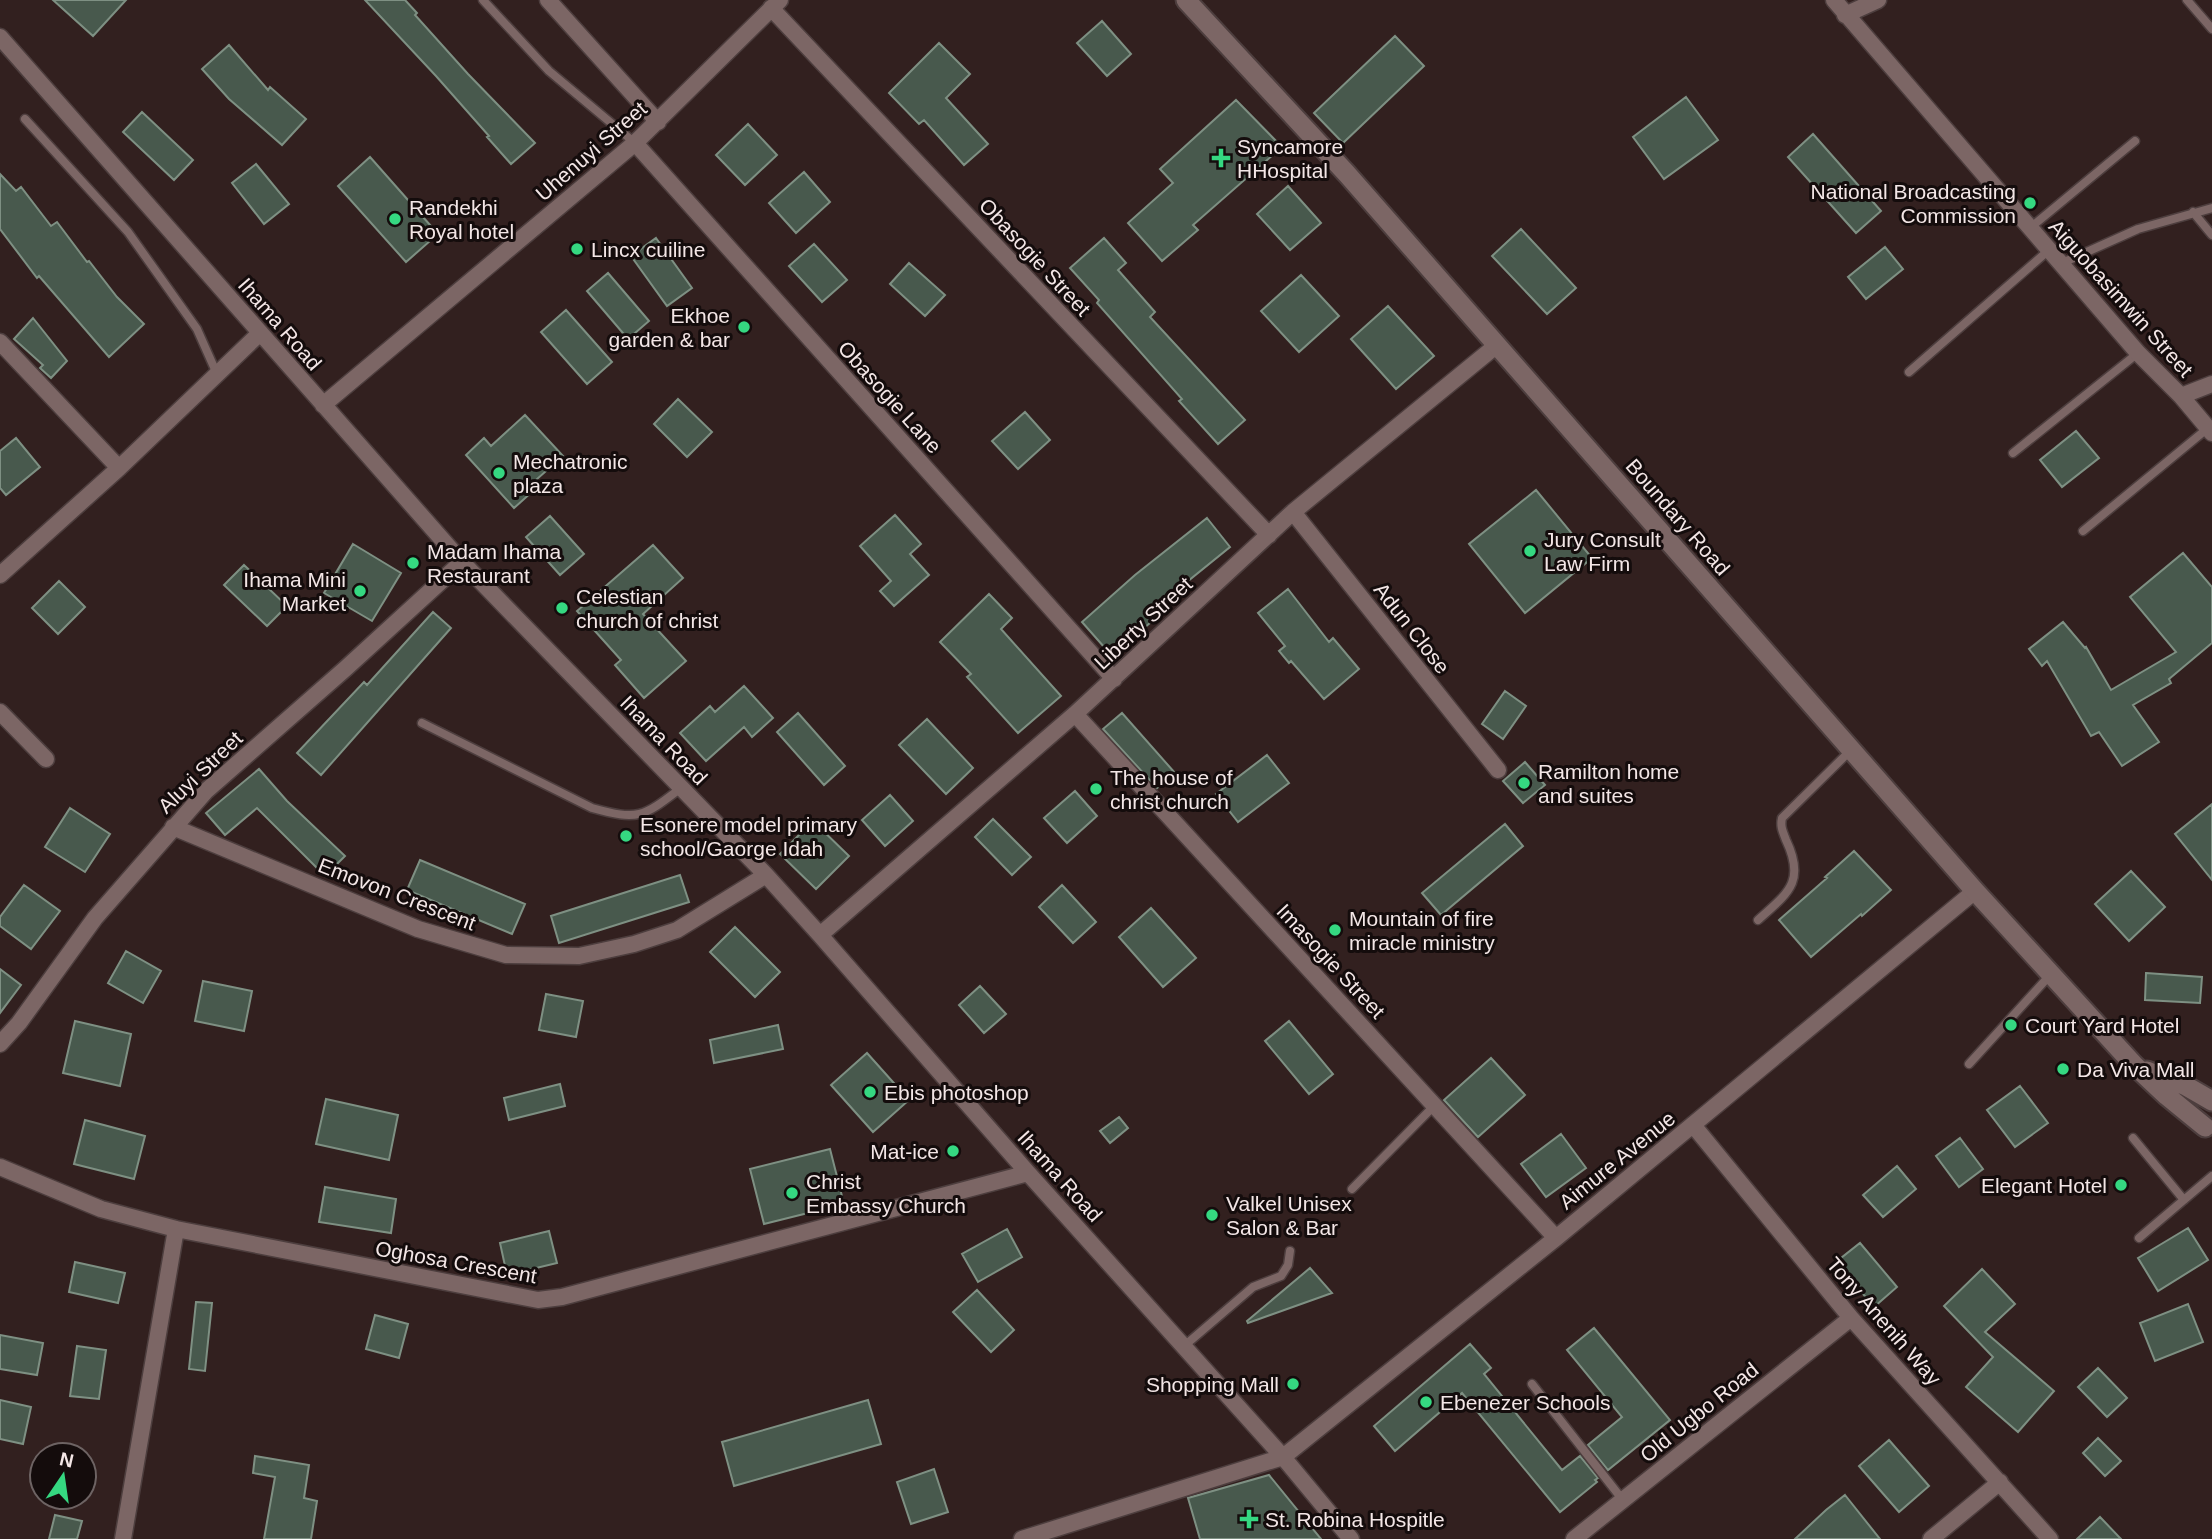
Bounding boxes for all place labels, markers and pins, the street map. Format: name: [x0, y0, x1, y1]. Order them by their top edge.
place label: Syncamore HHospital: [1237, 135, 1343, 182]
marker: Syncamore HHospital: [1211, 148, 1231, 168]
place label: National Broadcasting Commission: [1811, 180, 2016, 227]
marker: National Broadcasting Commission: [2022, 195, 2038, 211]
place label: Randekhi Royal hotel: [409, 196, 514, 243]
marker: Randekhi Royal hotel: [387, 211, 403, 227]
place label: Lincx cuiline: [591, 238, 705, 261]
marker: Lincx cuiline: [569, 241, 585, 257]
place label: Ekhoe garden & bar: [609, 304, 730, 351]
marker: Ekhoe garden & bar: [736, 319, 752, 335]
place label: Mechatronic plaza: [513, 450, 627, 497]
marker: Mechatronic plaza: [491, 465, 507, 481]
place label: Jury Consult Law Firm: [1544, 528, 1661, 575]
place label: Madam Ihama Restaurant: [427, 540, 562, 587]
marker: Jury Consult Law Firm: [1522, 543, 1538, 559]
marker: Madam Ihama Restaurant: [405, 555, 421, 571]
place label: Ihama Mini Market: [243, 568, 346, 615]
marker: Ihama Mini Market: [352, 583, 368, 599]
place label: Celestian church of christ: [576, 585, 719, 632]
marker: Celestian church of christ: [554, 600, 570, 616]
place label: Ramilton home and suites: [1538, 760, 1679, 807]
place label: The house of christ church: [1110, 766, 1233, 813]
marker: Ramilton home and suites: [1516, 775, 1532, 791]
marker: The house of christ church: [1088, 781, 1104, 797]
place label: Esonere model primary school/Gaorge Idah: [640, 813, 858, 860]
marker: Esonere model primary school/Gaorge Idah: [618, 828, 634, 844]
place label: Mountain of fire miracle ministry: [1349, 907, 1495, 954]
marker: Mountain of fire miracle ministry: [1327, 922, 1343, 938]
place label: Court Yard Hotel: [2025, 1014, 2179, 1037]
marker: Court Yard Hotel: [2003, 1017, 2019, 1033]
place label: Da Viva Mall: [2077, 1058, 2195, 1081]
marker: Da Viva Mall: [2055, 1061, 2071, 1077]
place label: Ebis photoshop: [884, 1081, 1029, 1104]
marker: Ebis photoshop: [862, 1084, 878, 1100]
place label: Mat-ice: [870, 1140, 939, 1163]
marker: Mat-ice: [945, 1143, 961, 1159]
place label: Christ Embassy Church: [806, 1170, 966, 1217]
place label: Elegant Hotel: [1981, 1174, 2107, 1197]
marker: Elegant Hotel: [2113, 1177, 2129, 1193]
marker: Christ Embassy Church: [784, 1185, 800, 1201]
place label: Valkel Unisex Salon & Bar: [1226, 1192, 1352, 1239]
marker: Valkel Unisex Salon & Bar: [1204, 1207, 1220, 1223]
place label: Shopping Mall: [1146, 1373, 1279, 1396]
marker: Shopping Mall: [1285, 1376, 1301, 1392]
place label: Ebenezer Schools: [1440, 1391, 1610, 1414]
marker: Ebenezer Schools: [1418, 1394, 1434, 1410]
place label: St. Robina Hospitle: [1265, 1508, 1445, 1531]
marker: St. Robina Hospitle: [1239, 1509, 1259, 1529]

